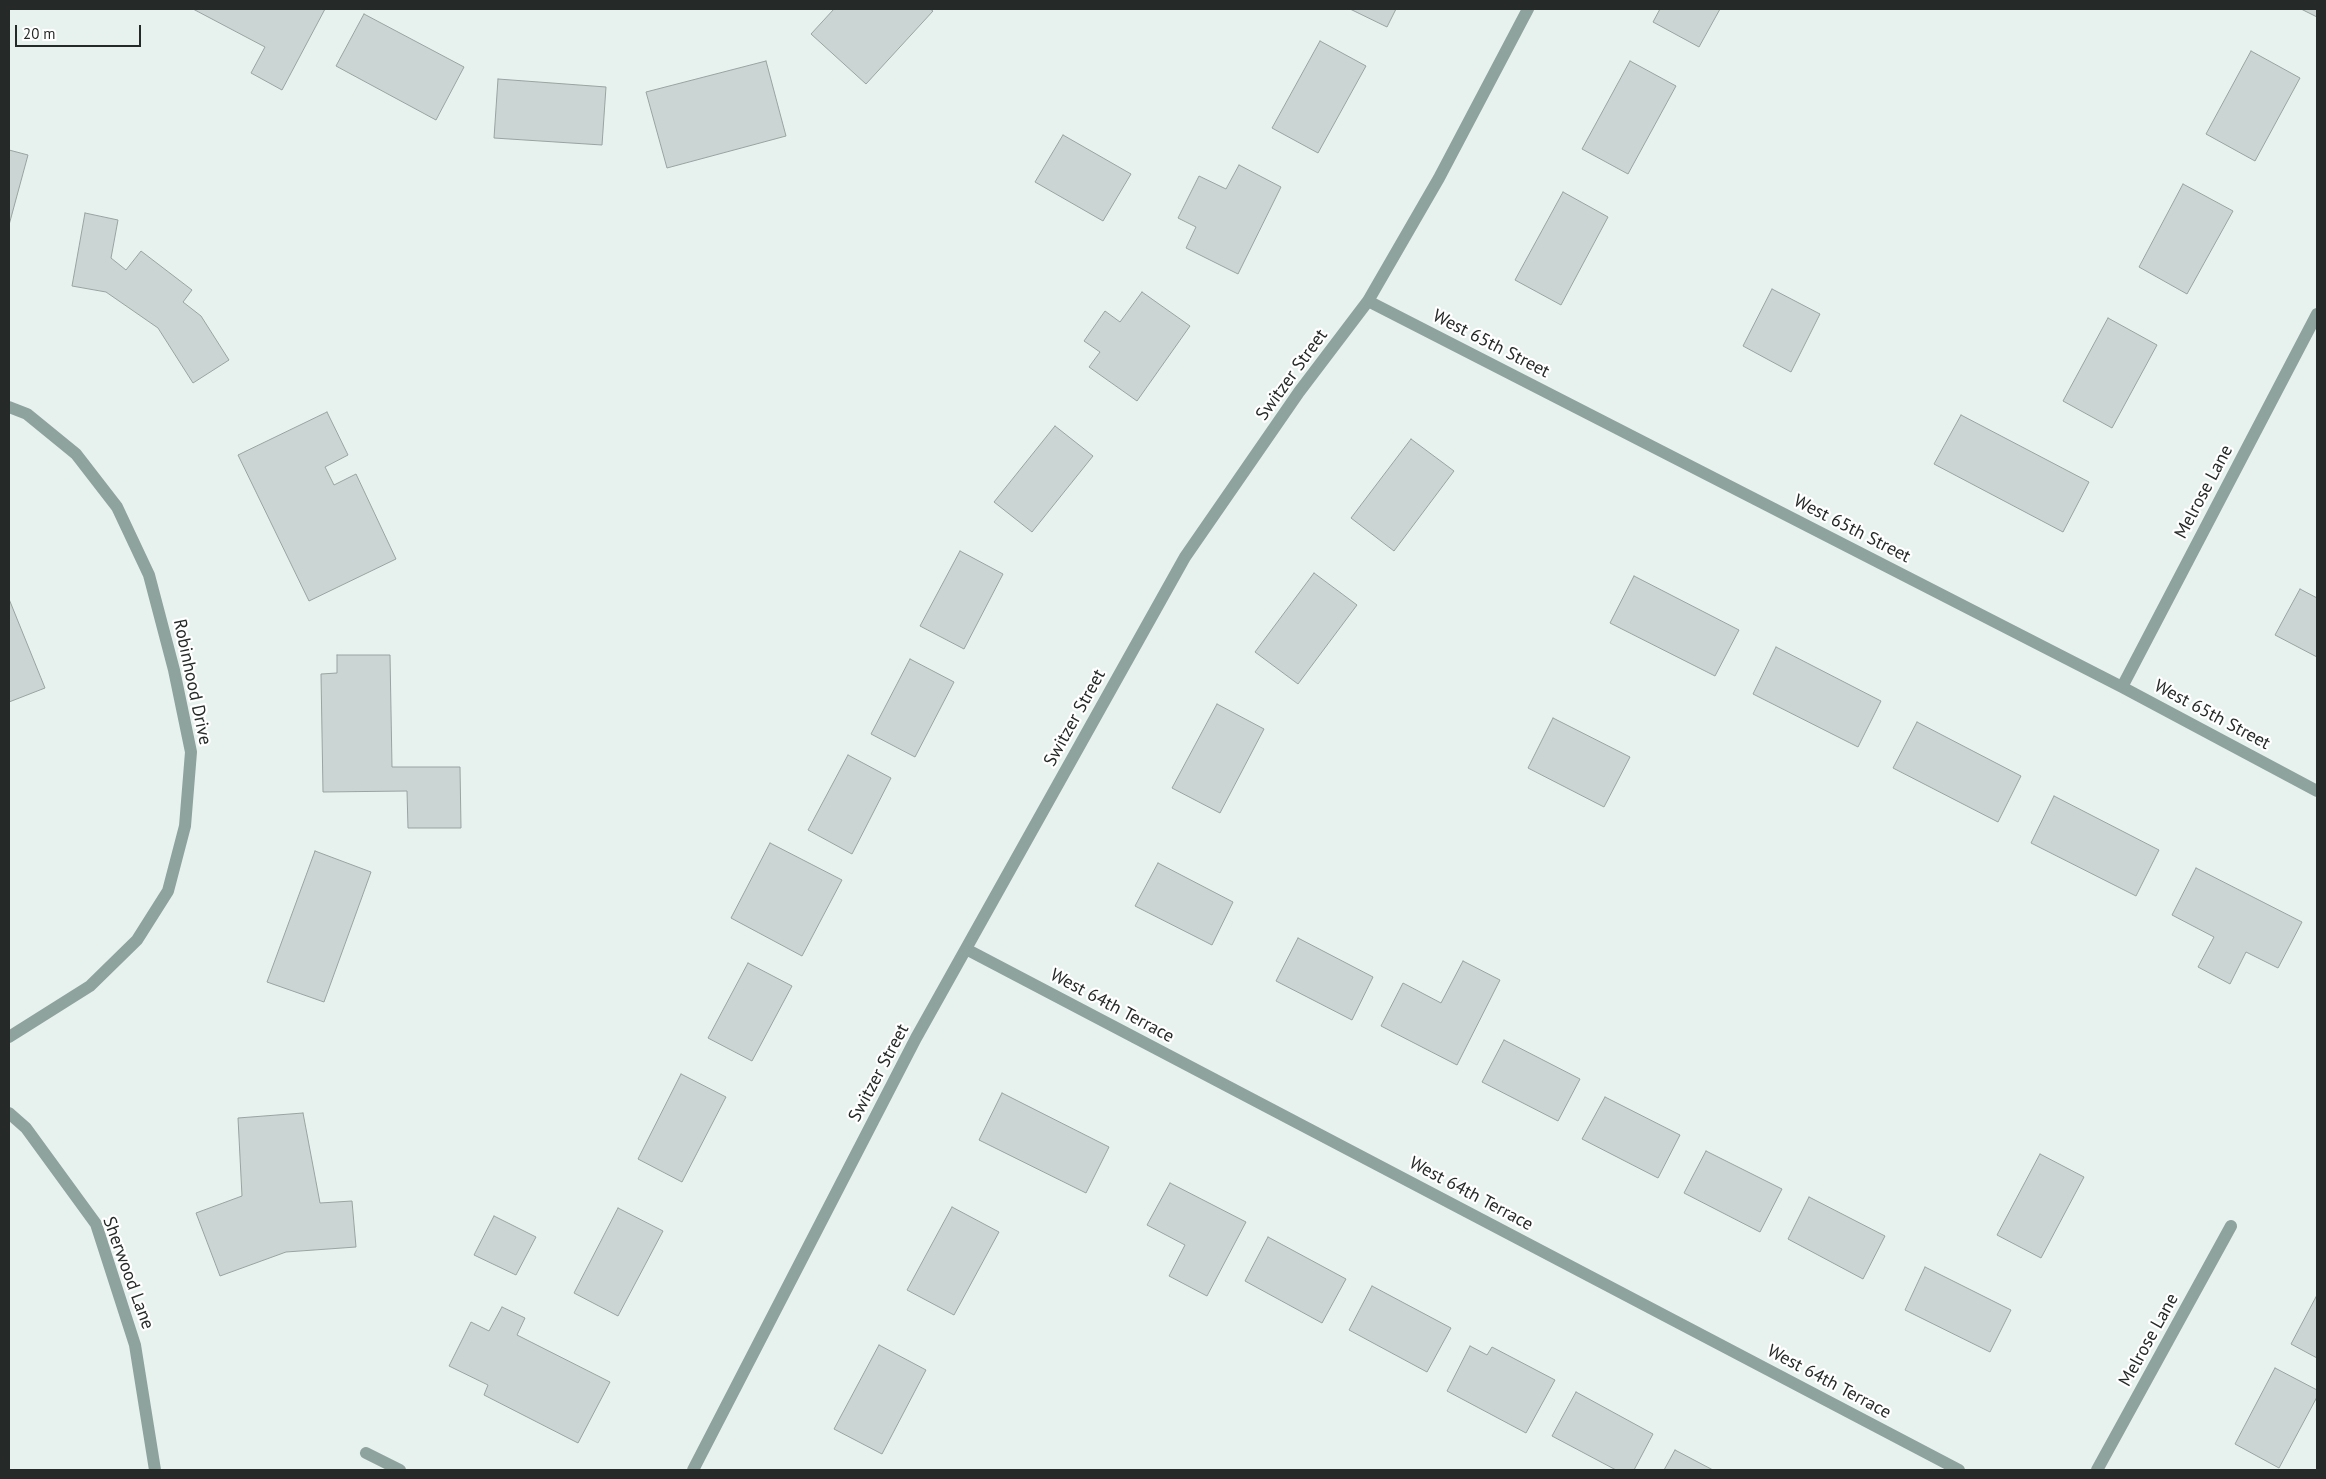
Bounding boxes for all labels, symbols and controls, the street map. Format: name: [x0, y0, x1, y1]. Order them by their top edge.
scale bar: [18, 15, 144, 47]
text: 20 m: [23, 24, 56, 43]
street label: West 65th Street: [1429, 305, 1553, 383]
street label: Switzer Street: [1252, 325, 1332, 425]
street label: Melrose Lane: [2170, 442, 2238, 542]
street label: West 65th Street: [1790, 490, 1914, 568]
street label: Robinhood Drive: [168, 617, 216, 747]
street label: Switzer Street: [1039, 666, 1111, 770]
street label: West 65th Street: [2150, 675, 2274, 755]
street label: West 64th Terrace: [1046, 964, 1178, 1048]
street label: Switzer Street: [844, 1020, 914, 1126]
street label: West 64th Terrace: [1405, 1152, 1537, 1236]
street label: Sherwood Lane: [98, 1214, 158, 1332]
street label: Melrose Lane: [2115, 1290, 2183, 1390]
street label: West 64th Terrace: [1763, 1340, 1895, 1424]

